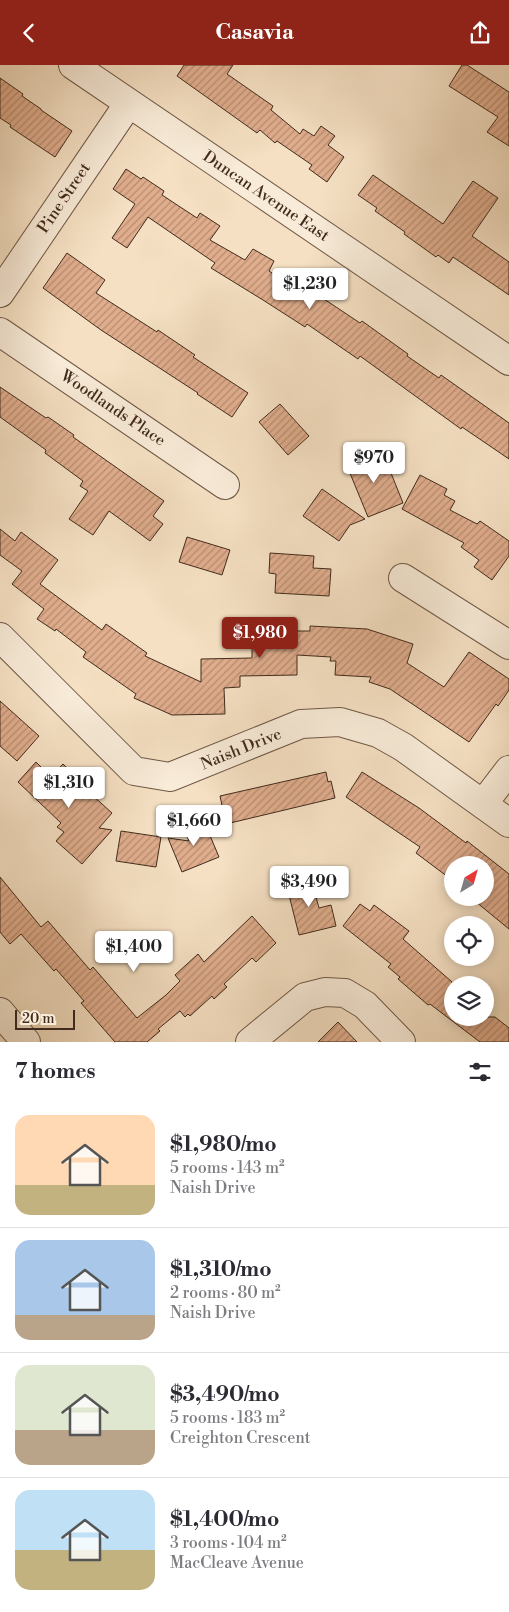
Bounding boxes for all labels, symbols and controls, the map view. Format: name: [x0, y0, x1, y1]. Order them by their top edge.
icon: back: [15, 19, 43, 47]
text: Casavia: [215, 19, 294, 46]
icon: share: [466, 19, 494, 47]
street label: Duncan Avenue East: [199, 146, 333, 246]
street label: Pine Street: [33, 159, 95, 237]
pin: $1,230: [269, 267, 351, 310]
text: $1,230: [283, 274, 337, 294]
street label: Woodlands Place: [56, 365, 169, 450]
pin: $970: [344, 441, 404, 484]
text: $970: [354, 448, 394, 468]
pin: $1,980: [219, 617, 301, 659]
text: $1,980: [233, 623, 287, 643]
street label: Naish Drive: [198, 724, 284, 774]
pin: $1,310: [28, 767, 110, 809]
text: $1,310: [44, 773, 94, 793]
pin: $1,660: [153, 805, 235, 847]
text: $1,660: [167, 811, 221, 831]
north arrow: [444, 856, 494, 906]
map controls: [444, 856, 494, 1026]
pin: $3,490: [268, 865, 350, 908]
text: $3,490: [281, 872, 337, 892]
button: locate: [444, 916, 494, 966]
pin: $1,400: [93, 931, 175, 973]
text: $1,400: [106, 937, 162, 957]
button: layers: [444, 976, 494, 1026]
scale bar: [15, 1007, 75, 1030]
text: 20 m: [22, 1010, 54, 1028]
icon: filters: [466, 1058, 494, 1086]
text: 7 homes: [15, 1059, 96, 1085]
text: $1,980/mo: [170, 1132, 277, 1158]
icon: home: [55, 1135, 115, 1195]
text: 5 rooms · 143 m²: [170, 1158, 285, 1178]
text: Naish Drive: [170, 1178, 256, 1198]
text: $1,310/mo: [170, 1257, 272, 1283]
icon: home: [55, 1260, 115, 1320]
text: 2 rooms · 80 m²: [170, 1283, 281, 1303]
text: Naish Drive: [170, 1303, 256, 1323]
text: $3,490/mo: [170, 1382, 280, 1408]
icon: home: [55, 1385, 115, 1445]
text: 5 rooms · 183 m²: [170, 1408, 285, 1428]
text: Creighton Crescent: [170, 1428, 310, 1448]
text: $1,400/mo: [170, 1507, 279, 1533]
icon: home: [55, 1510, 115, 1570]
text: 3 rooms · 104 m²: [170, 1533, 287, 1553]
text: MacCleave Avenue: [170, 1553, 304, 1573]

